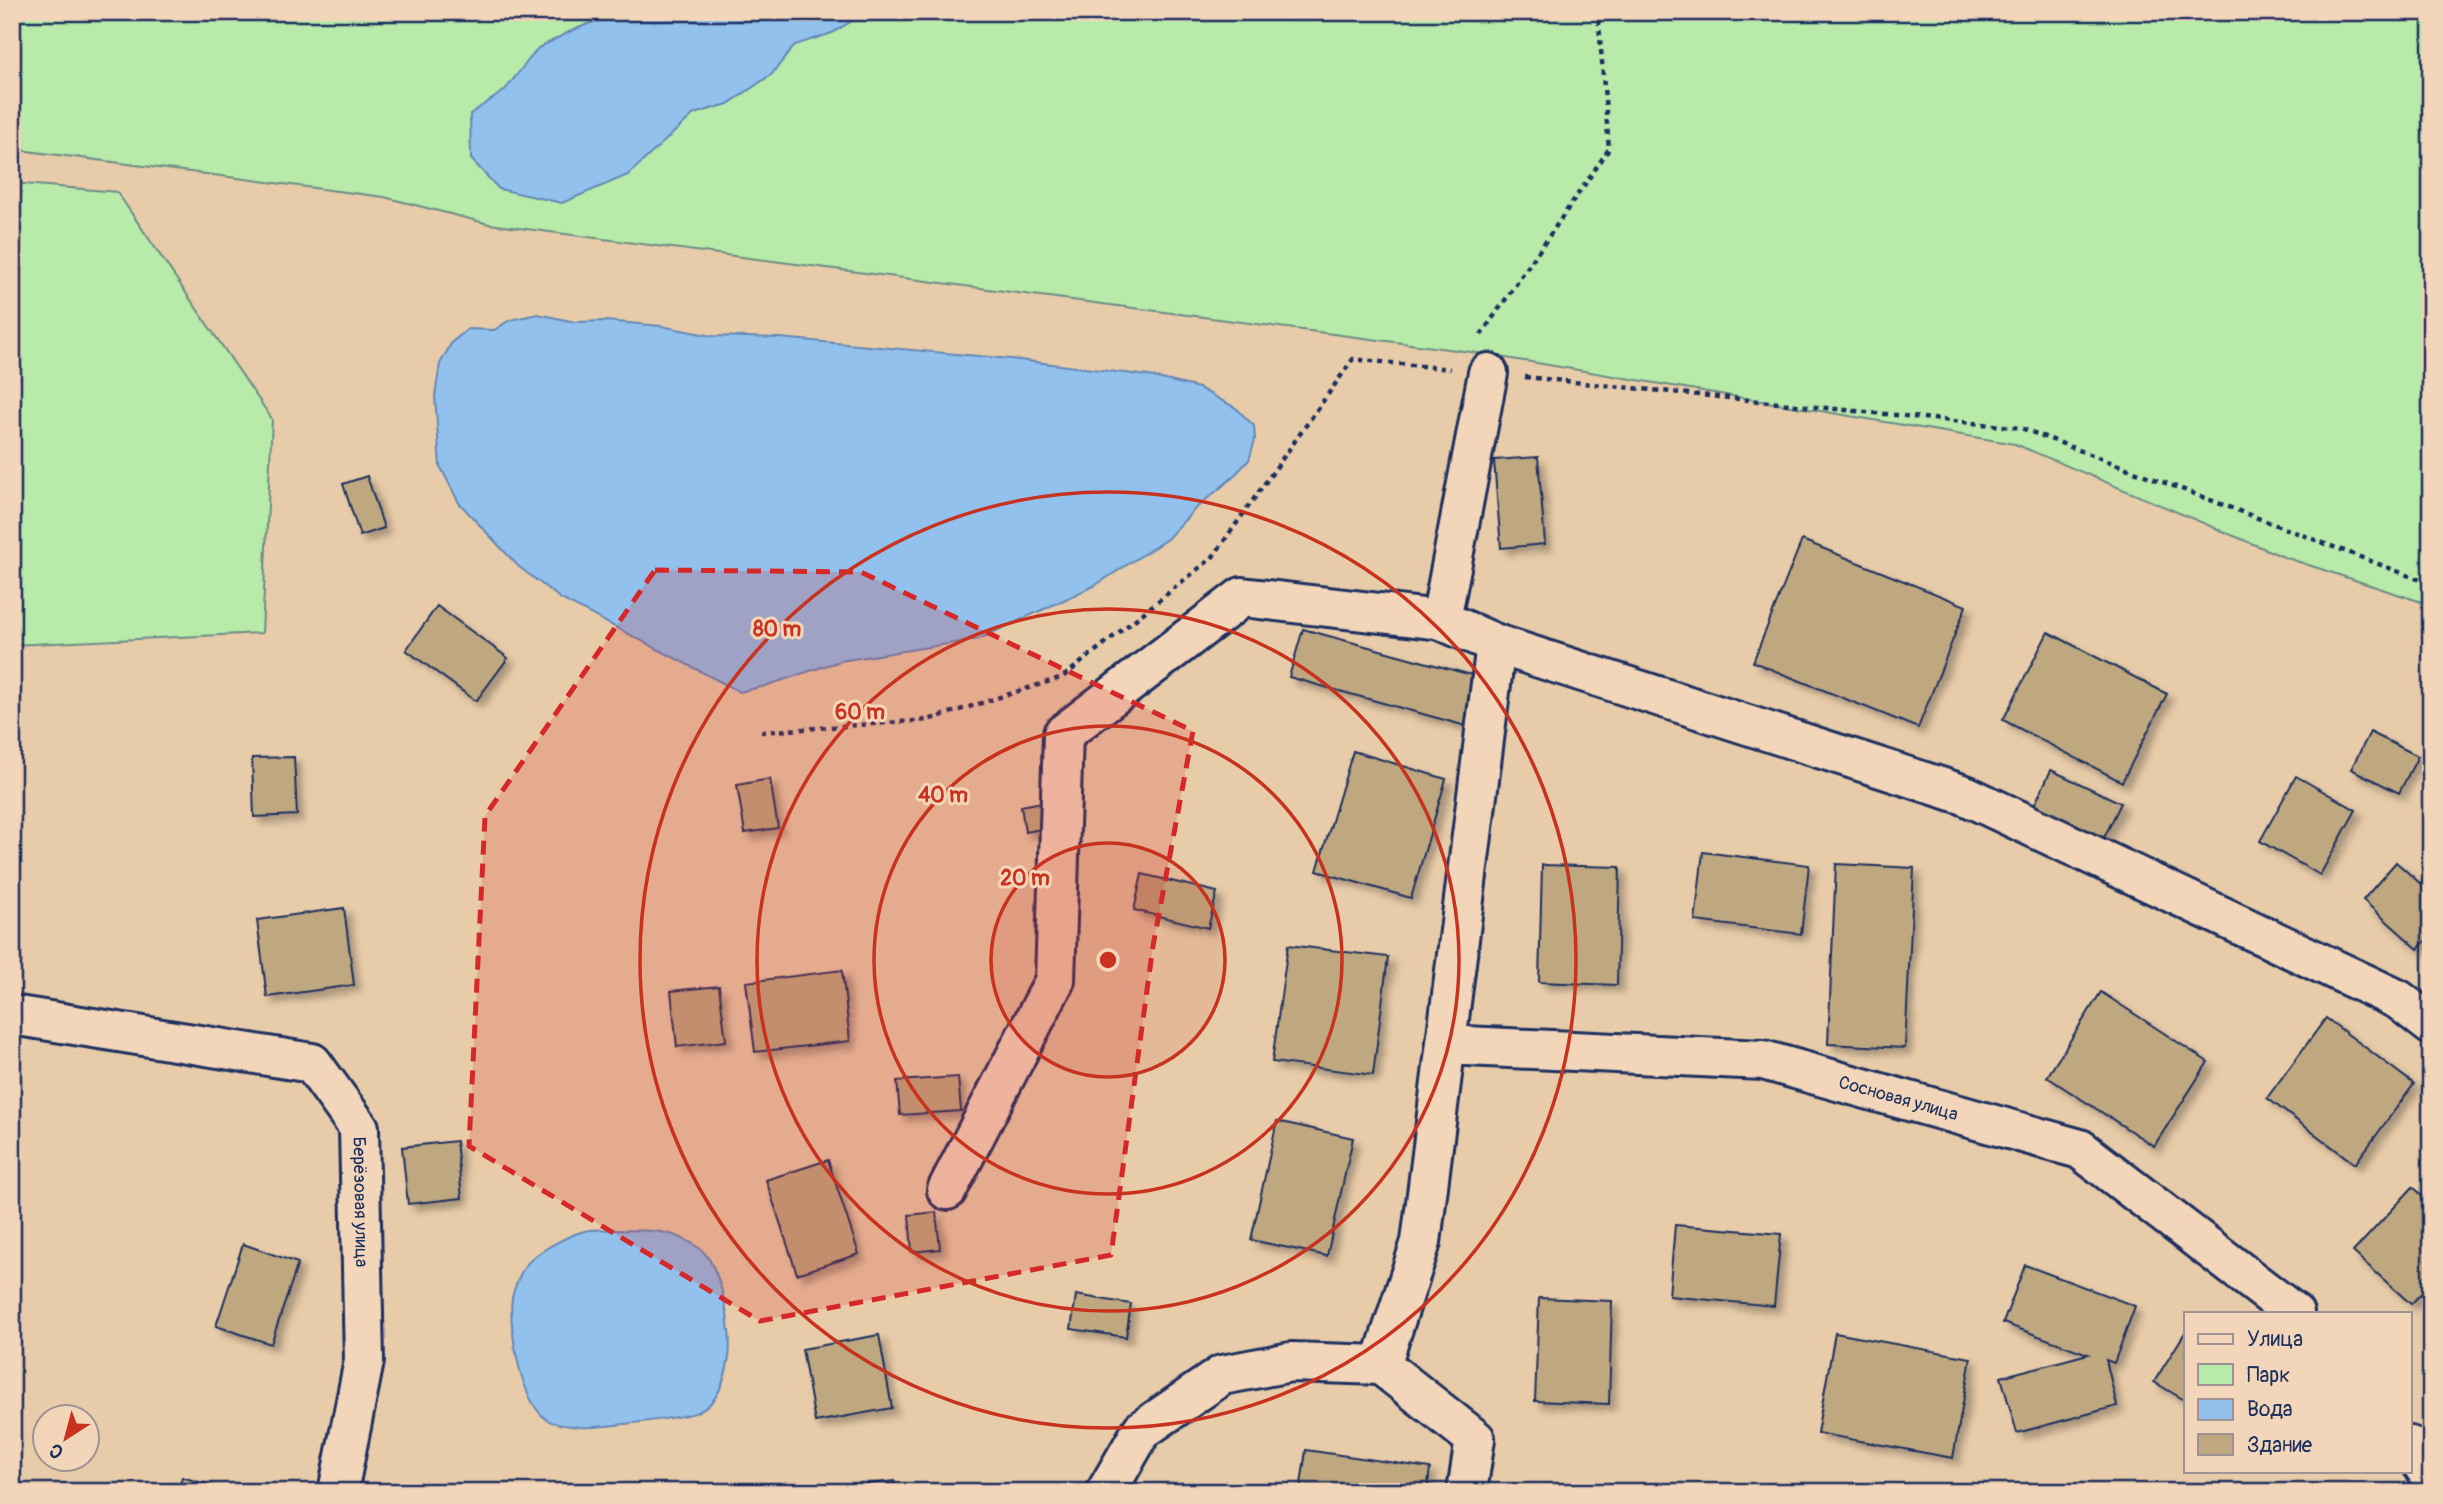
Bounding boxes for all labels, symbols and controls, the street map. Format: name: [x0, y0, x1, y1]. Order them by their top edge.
text: 80 m: [753, 616, 801, 643]
text: 60 m: [835, 699, 885, 726]
text: 40 m: [918, 782, 968, 809]
text: 20 m: [1000, 865, 1050, 892]
centre of rings: [1096, 948, 1120, 972]
street label: Сосновая улица: [1836, 1071, 1961, 1126]
street label: Берёзовая улица: [347, 1136, 373, 1268]
legend: [2184, 1312, 2412, 1472]
text: Улица: [2247, 1326, 2303, 1353]
text: Парк: [2247, 1362, 2290, 1389]
text: Вода: [2247, 1396, 2293, 1423]
north arrow: [32, 1402, 102, 1472]
text: Здание: [2247, 1432, 2313, 1459]
text: С: [45, 1438, 68, 1464]

